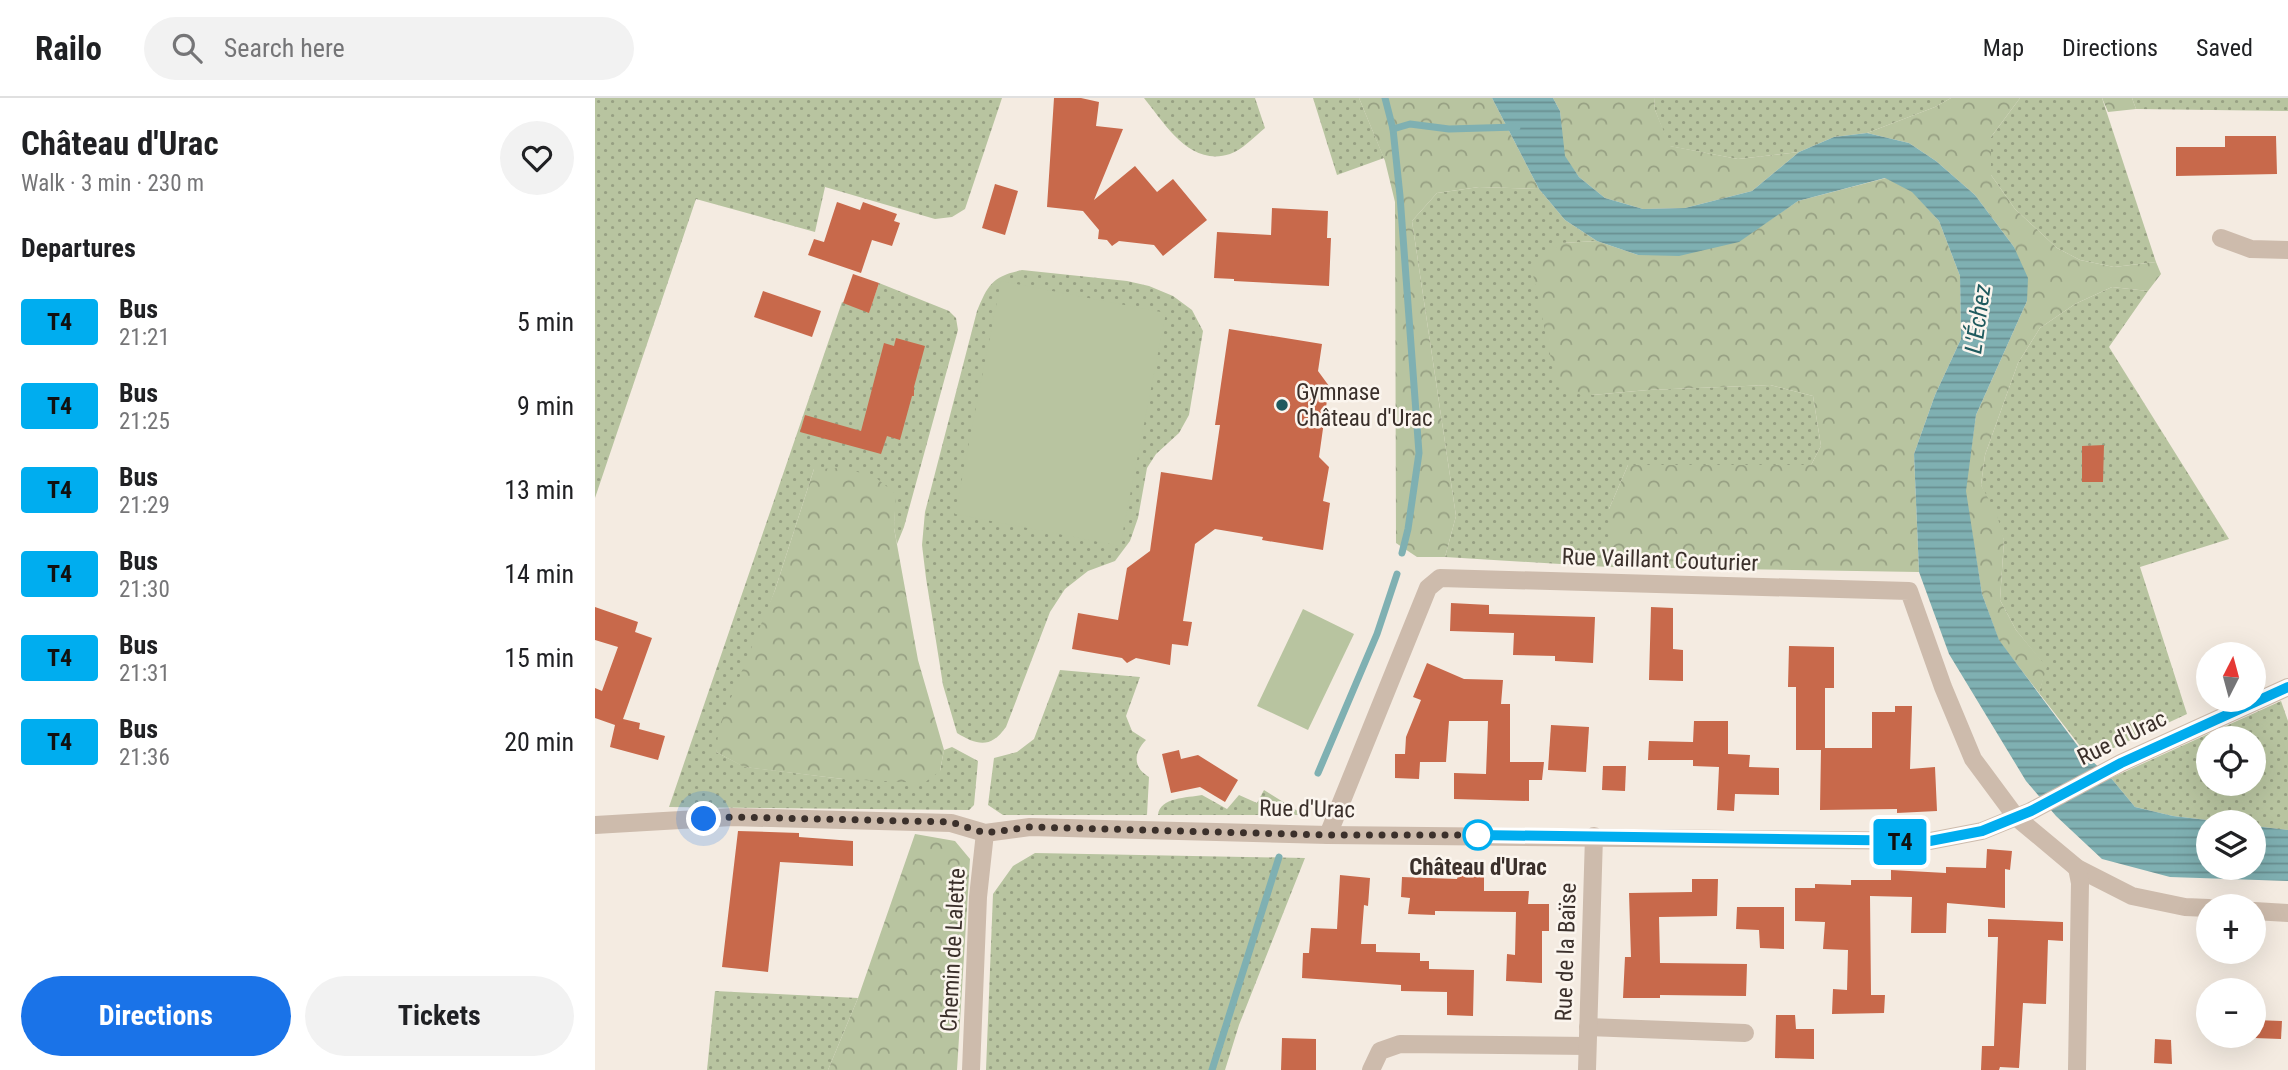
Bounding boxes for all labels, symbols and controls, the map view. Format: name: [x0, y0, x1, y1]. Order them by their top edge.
search box: [144, 17, 634, 80]
text: Railo: [35, 29, 102, 68]
icon: search: [168, 29, 206, 67]
text: Search here: [224, 33, 345, 63]
text: Map: [1983, 34, 2024, 62]
text: Directions: [2062, 34, 2158, 62]
text: Saved: [2196, 34, 2253, 62]
button: heart: [500, 121, 574, 195]
text: Château d'Urac: [21, 124, 219, 163]
text: Walk · 3 min · 230 m: [21, 170, 204, 197]
text: Departures: [21, 233, 136, 263]
water label: L'Échez: [1959, 282, 1997, 355]
text: Bus: [119, 294, 158, 324]
text: 5 min: [517, 307, 574, 337]
text: T4: [47, 308, 72, 336]
text: 21:21: [119, 324, 170, 351]
text: Bus: [119, 378, 158, 408]
place label: Gymnase Château d'Urac: [1296, 379, 1433, 432]
text: 9 min: [517, 391, 574, 421]
text: T4: [47, 392, 72, 420]
marker: Gymnase Château d'Urac: [1274, 397, 1290, 413]
text: 21:25: [119, 408, 170, 435]
text: Bus: [119, 462, 158, 492]
text: 13 min: [504, 475, 574, 505]
text: T4: [47, 476, 72, 504]
text: 21:29: [119, 492, 170, 519]
street label: Rue Vaillant Couturier: [1561, 543, 1759, 577]
text: Bus: [119, 546, 158, 576]
text: 14 min: [504, 559, 574, 589]
text: T4: [47, 560, 72, 588]
text: 21:30: [119, 576, 170, 603]
text: Bus: [119, 630, 158, 660]
north arrow: [2196, 642, 2266, 712]
map controls: [2196, 642, 2266, 1048]
text: 15 min: [504, 643, 574, 673]
text: T4: [47, 644, 72, 672]
text: 21:31: [119, 660, 170, 687]
street label: Rue d'Urac: [2073, 705, 2171, 771]
text: Bus: [119, 714, 158, 744]
button: locate: [2196, 726, 2266, 796]
text: 20 min: [504, 727, 574, 757]
text: T4: [47, 728, 72, 756]
text: 21:36: [119, 744, 170, 771]
street label: Rue d'Urac: [1259, 795, 1355, 823]
your location: [686, 801, 721, 836]
button: layers: [2196, 810, 2266, 880]
line badge: T4: [1869, 819, 1931, 865]
marker: Château d'Urac: [1463, 820, 1493, 850]
text: T4: [1887, 828, 1913, 856]
place label: Château d'Urac: [1409, 854, 1547, 881]
street label: Chemin de Lalette: [935, 867, 971, 1033]
street label: Rue de la Baïse: [1550, 882, 1582, 1022]
button: +: [2196, 894, 2266, 964]
button: Directions: [21, 976, 291, 1056]
button: Tickets: [305, 976, 574, 1056]
button: −: [2196, 978, 2266, 1048]

